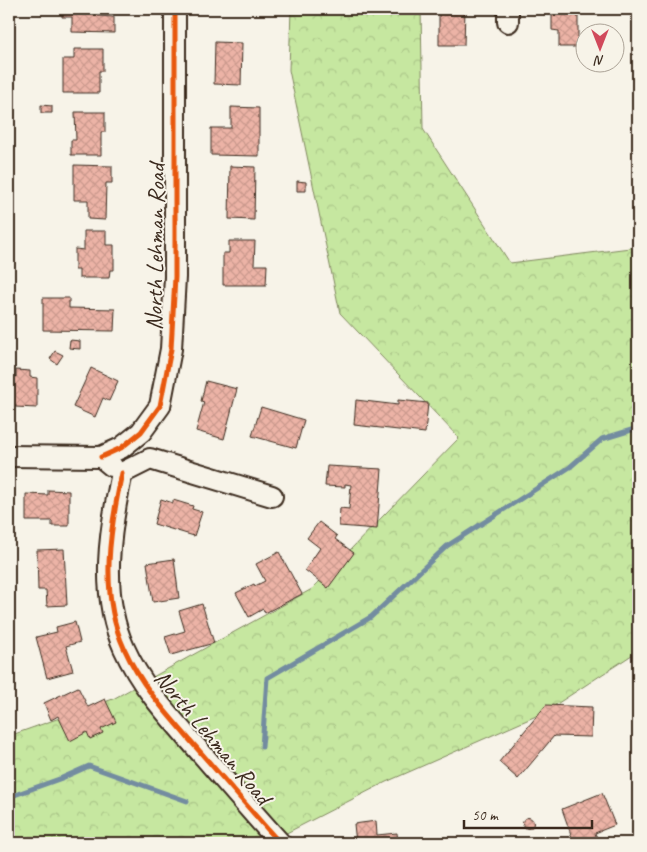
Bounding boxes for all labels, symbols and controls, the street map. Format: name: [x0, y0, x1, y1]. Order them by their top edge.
north arrow: [574, 22, 624, 72]
text: N: [593, 52, 604, 69]
street label: North Lehman Road: [139, 160, 172, 331]
street label: North Lehman Road: [148, 664, 280, 813]
scale bar: [464, 797, 592, 829]
text: 50 m: [472, 806, 499, 825]

